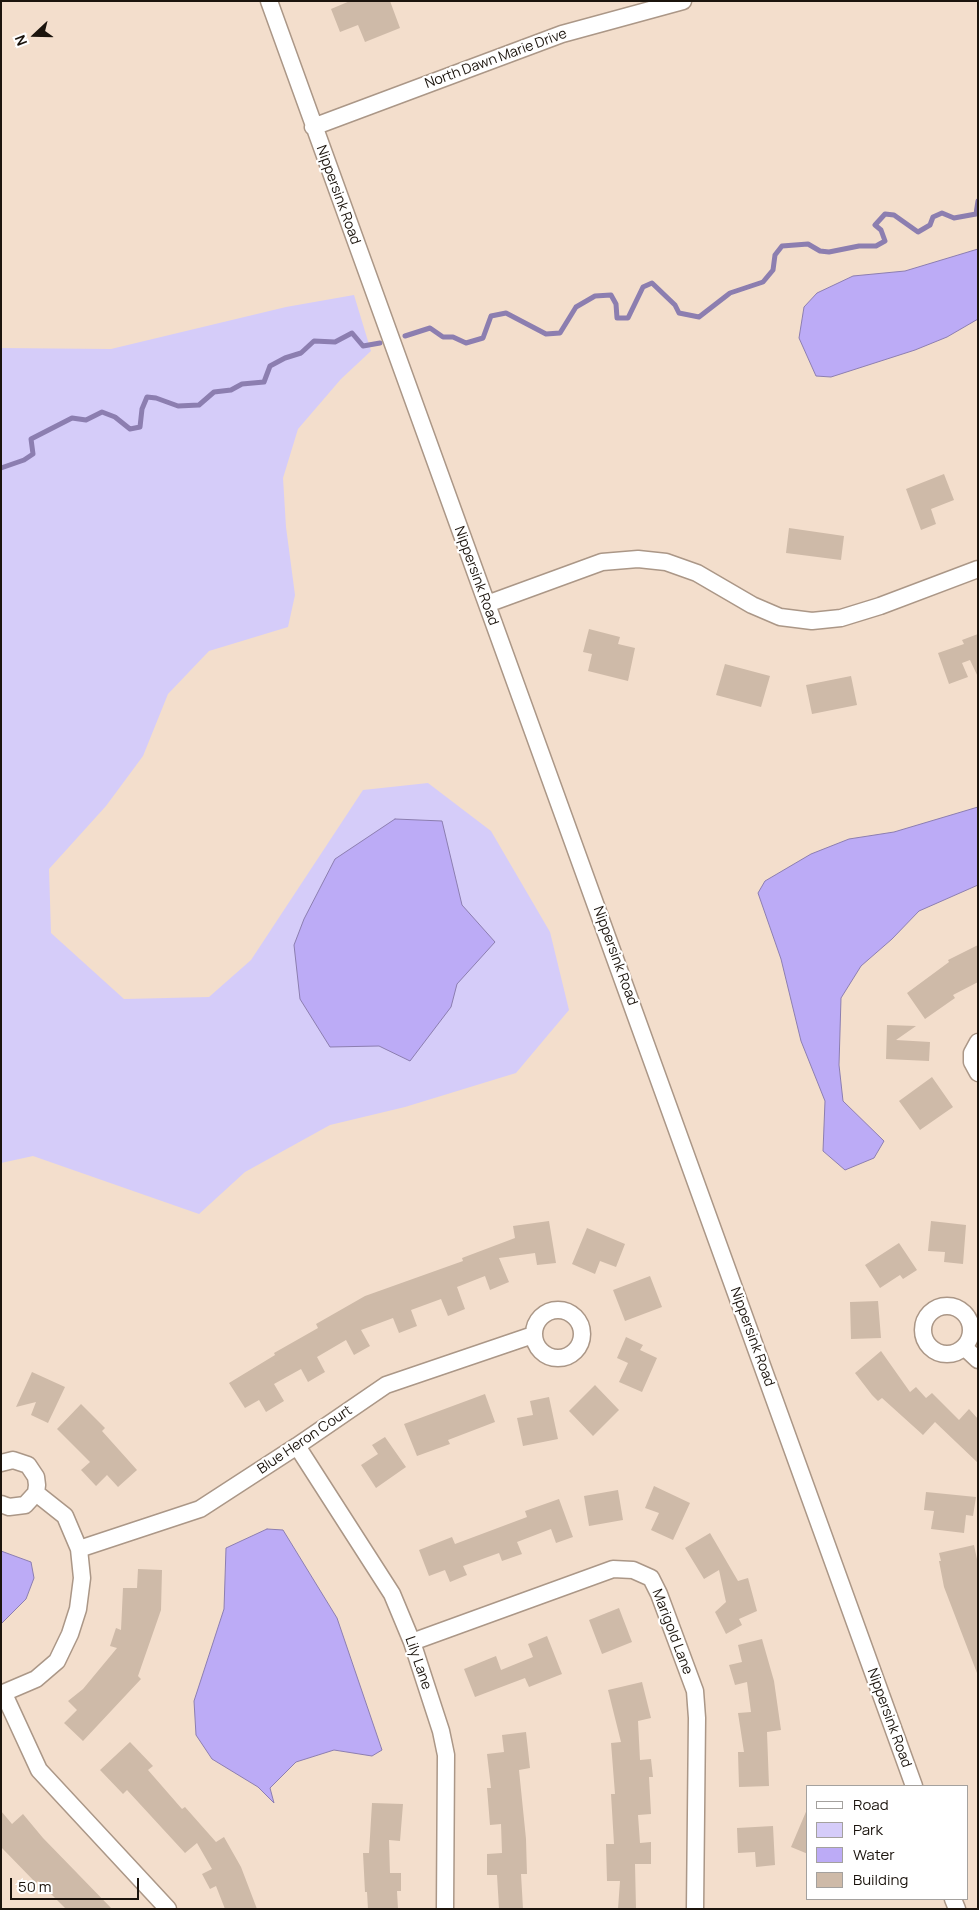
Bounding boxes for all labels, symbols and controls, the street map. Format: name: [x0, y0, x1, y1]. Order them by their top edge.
north arrow: [10, 10, 60, 60]
street label: North Dawn Marie Drive: [423, 25, 569, 93]
text: N: [10, 32, 31, 49]
street label: Nippersink Road: [312, 143, 364, 247]
street label: Nippersink Road: [450, 524, 502, 628]
street label: Nippersink Road: [589, 904, 641, 1008]
street label: Nippersink Road: [726, 1285, 778, 1389]
street label: Blue Heron Court: [255, 1402, 355, 1478]
street label: Marigold Lane: [648, 1587, 696, 1677]
street label: Lily Lane: [401, 1634, 435, 1692]
street label: Nippersink Road: [863, 1666, 915, 1770]
legend: [806, 1785, 969, 1900]
text: Road: [853, 1794, 889, 1815]
text: Park: [853, 1819, 883, 1840]
text: Water: [853, 1844, 895, 1865]
scale bar: [12, 1868, 141, 1900]
text: Building: [853, 1869, 908, 1890]
text: 50 m: [18, 1876, 52, 1897]

